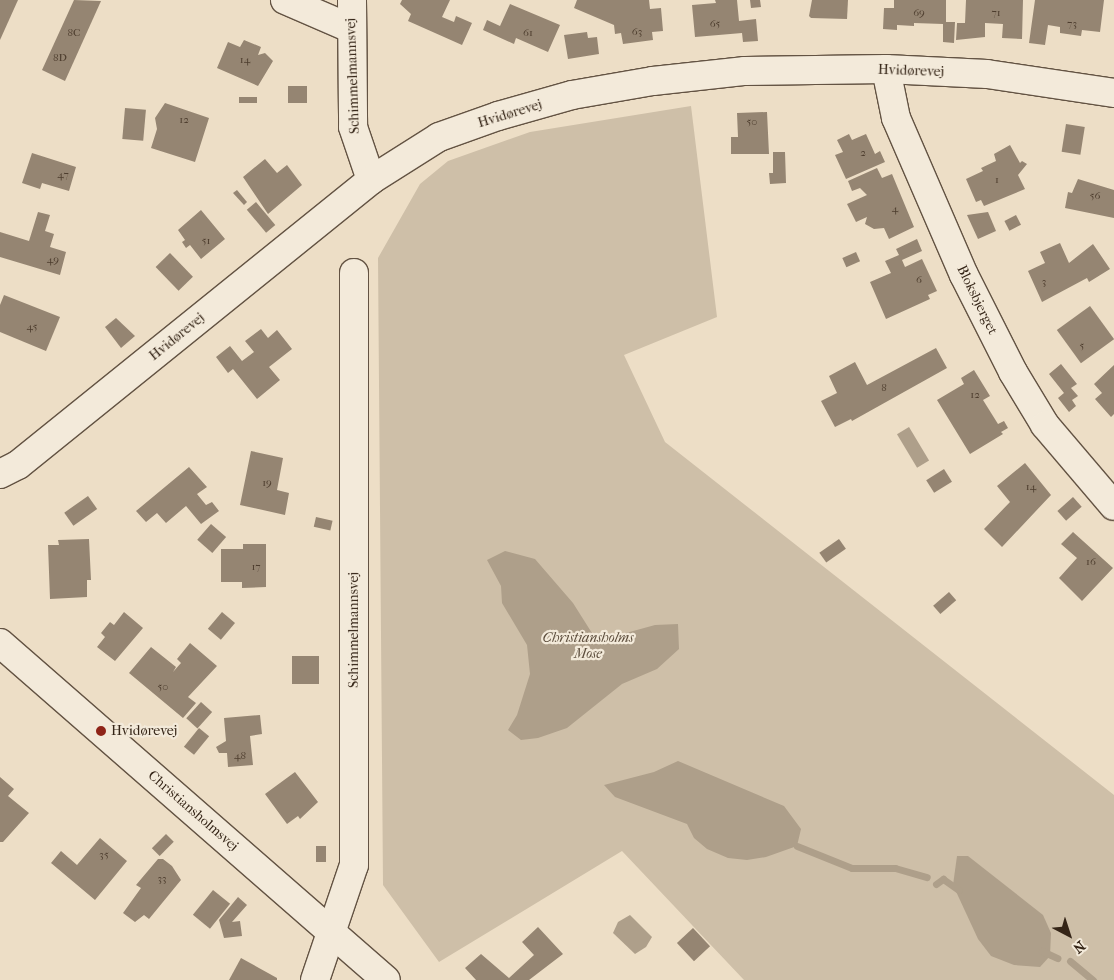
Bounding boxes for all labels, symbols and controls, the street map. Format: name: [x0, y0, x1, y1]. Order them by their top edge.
house number: 69: [913, 6, 925, 20]
house number: 71: [991, 6, 1001, 20]
house number: 65: [710, 17, 720, 31]
house number: 73: [1067, 17, 1077, 31]
street label: Schimmelmannsvej: [343, 18, 363, 134]
house number: 63: [632, 25, 642, 39]
house number: 8C: [68, 26, 80, 40]
house number: 61: [523, 26, 533, 40]
house number: 8D: [53, 51, 67, 65]
house number: 14: [240, 53, 250, 67]
street label: Hvidørevej: [878, 61, 944, 81]
street label: Hvidørevej: [476, 96, 544, 132]
house number: 12: [179, 113, 189, 127]
house number: 50: [747, 115, 757, 129]
house number: 2: [860, 146, 866, 160]
house number: 47: [57, 168, 69, 182]
house number: 1: [995, 173, 999, 187]
house number: 56: [1090, 189, 1100, 203]
house number: 4: [892, 202, 898, 216]
house number: 51: [202, 234, 210, 248]
house number: 49: [47, 253, 59, 267]
street label: Bloksbjerget: [953, 262, 1001, 338]
house number: 6: [916, 273, 922, 287]
house number: 3: [1042, 275, 1046, 289]
street label: Hvidørevej: [146, 310, 208, 364]
house number: 45: [27, 320, 37, 334]
house number: 5: [1080, 339, 1084, 353]
house number: 8: [881, 381, 887, 395]
house number: 12: [970, 388, 980, 402]
house number: 19: [262, 476, 272, 490]
house number: 14: [1026, 480, 1036, 494]
house number: 16: [1086, 555, 1096, 569]
house number: 17: [251, 560, 261, 574]
street label: Schimmelmannsvej: [346, 572, 362, 688]
park label: Christiansholms Mose: [542, 630, 634, 662]
house number: 50: [158, 680, 168, 694]
place label: Hvidørevej: [111, 723, 177, 739]
marker: Hvidørevej: [95, 725, 107, 737]
house number: 48: [234, 749, 246, 763]
street label: Christiansholmsvej: [144, 767, 242, 855]
house number: 35: [99, 848, 109, 862]
house number: 33: [157, 872, 167, 886]
north arrow: [1044, 910, 1094, 960]
text: N: [1069, 937, 1088, 957]

